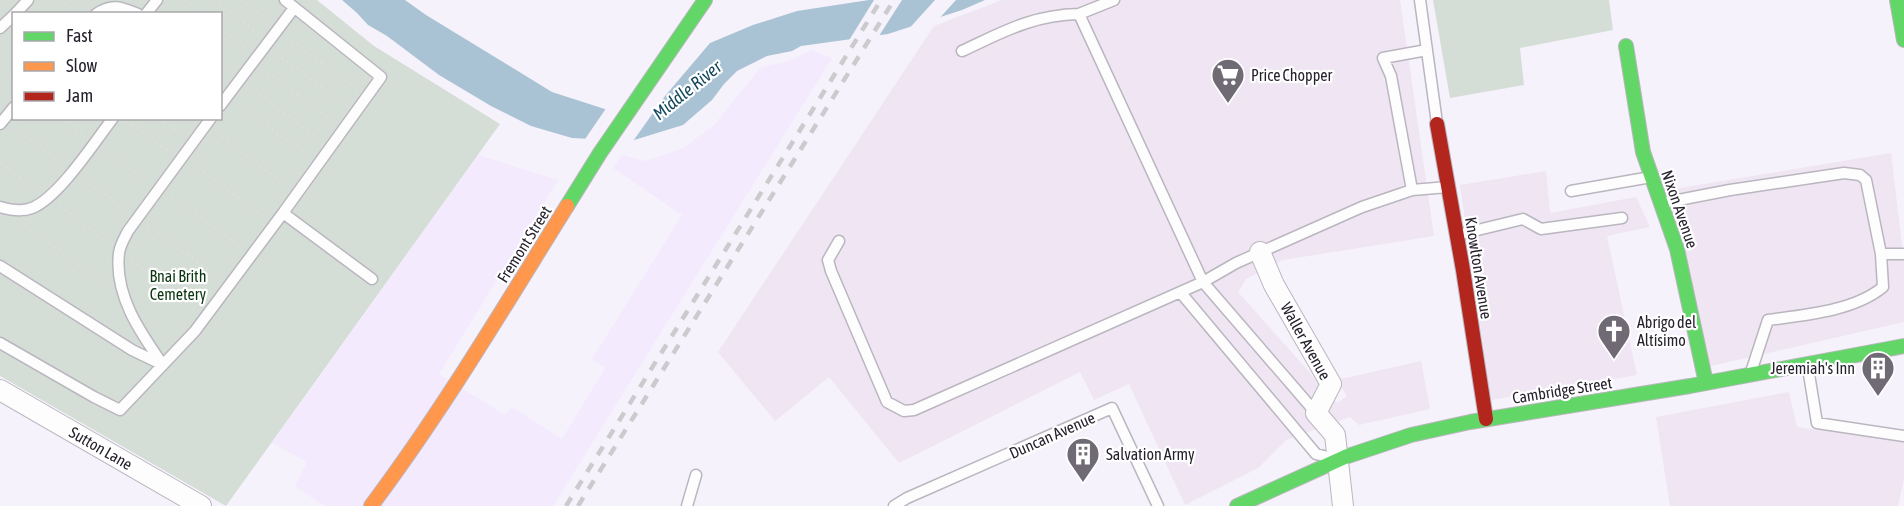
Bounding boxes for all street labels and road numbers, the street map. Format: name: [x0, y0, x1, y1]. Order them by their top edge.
street label: Nixon Avenue: [1658, 168, 1702, 250]
street label: Fremont Street: [493, 202, 555, 286]
street label: Knowlton Avenue: [1462, 216, 1496, 320]
street label: Waller Avenue: [1277, 299, 1335, 383]
street label: Cambridge Street: [1511, 373, 1614, 408]
street label: Duncan Avenue: [1006, 408, 1098, 462]
street label: Sutton Lane: [66, 423, 136, 473]

